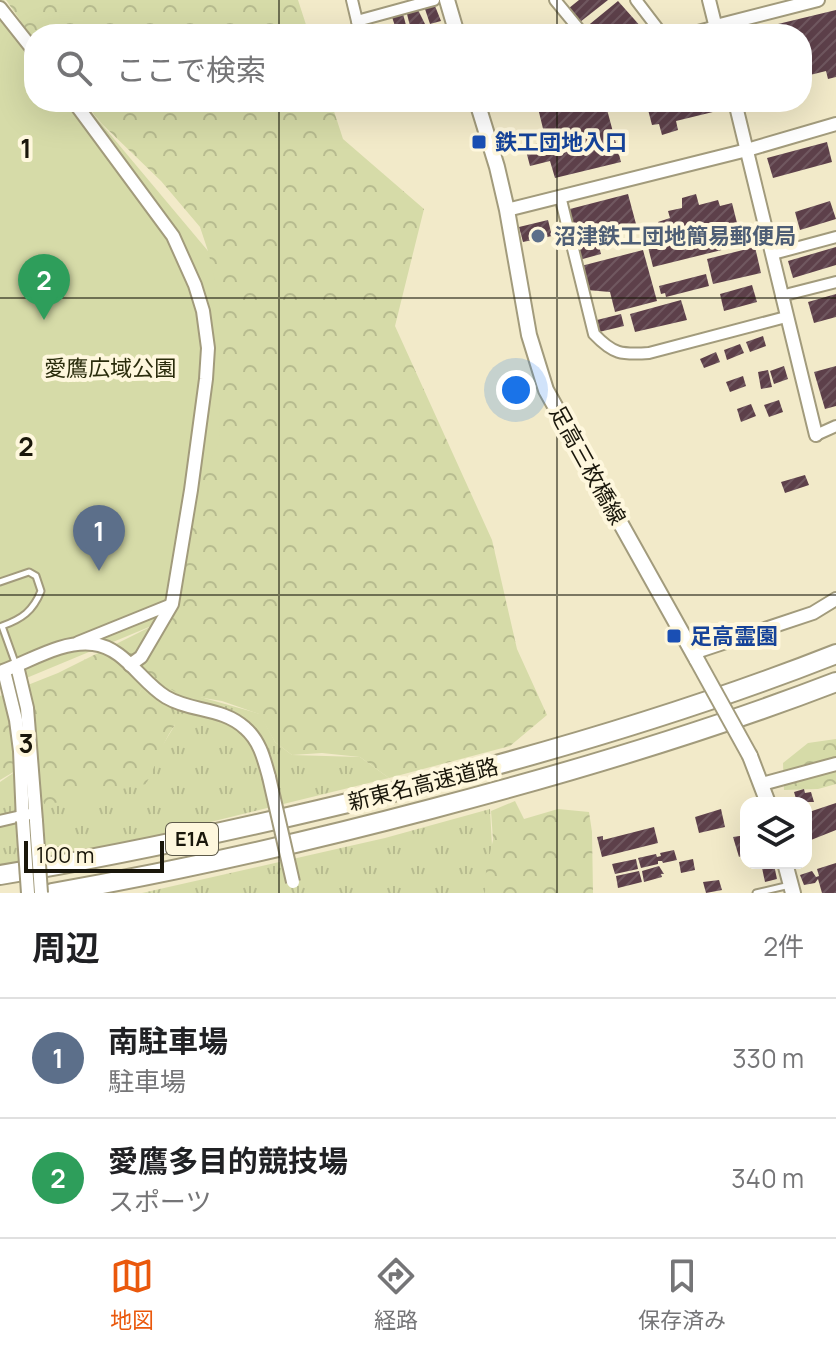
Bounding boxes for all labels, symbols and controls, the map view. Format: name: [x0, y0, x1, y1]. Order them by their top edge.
search box: [24, 24, 812, 112]
icon: search: [52, 46, 96, 90]
text: ここで検索: [116, 49, 266, 90]
place label: 鉄工団地入口: [495, 127, 627, 157]
text: 1: [20, 130, 32, 166]
marker: 鉄工団地入口: [470, 133, 488, 151]
place label: 沼津鉄工団地簡易郵便局: [554, 221, 796, 251]
marker: 沼津鉄工団地簡易郵便局: [529, 227, 547, 245]
pin: 2: [18, 254, 70, 320]
park label: 愛鷹広域公園: [44, 353, 176, 383]
your location: [496, 370, 536, 410]
street label: 足高三枚橋線: [543, 400, 633, 530]
text: 2: [18, 428, 34, 464]
pin: 1: [73, 505, 125, 571]
place label: 足高霊園: [690, 621, 778, 651]
marker: 足高霊園: [665, 627, 683, 645]
text: 3: [18, 725, 34, 761]
street label: 新東名高速道路: [345, 751, 501, 817]
map controls: [740, 797, 812, 869]
button: layers: [740, 797, 812, 869]
road number: E1A: [166, 823, 218, 855]
scale bar: [24, 837, 164, 873]
text: 100 m: [36, 840, 94, 870]
text: 周辺: [32, 924, 100, 970]
text: 2件: [763, 928, 804, 964]
text: 南駐車場: [108, 1020, 228, 1061]
text: 1: [52, 1040, 64, 1076]
text: 330 m: [732, 1040, 804, 1076]
text: 駐車場: [108, 1063, 186, 1099]
text: 愛鷹多目的競技場: [108, 1140, 348, 1181]
text: 2: [50, 1160, 66, 1196]
text: 340 m: [731, 1160, 804, 1196]
text: スポーツ: [108, 1183, 211, 1219]
tab: 地図: [110, 1254, 154, 1335]
tab: 経路: [374, 1254, 418, 1335]
tab: 保存済み: [638, 1254, 726, 1335]

